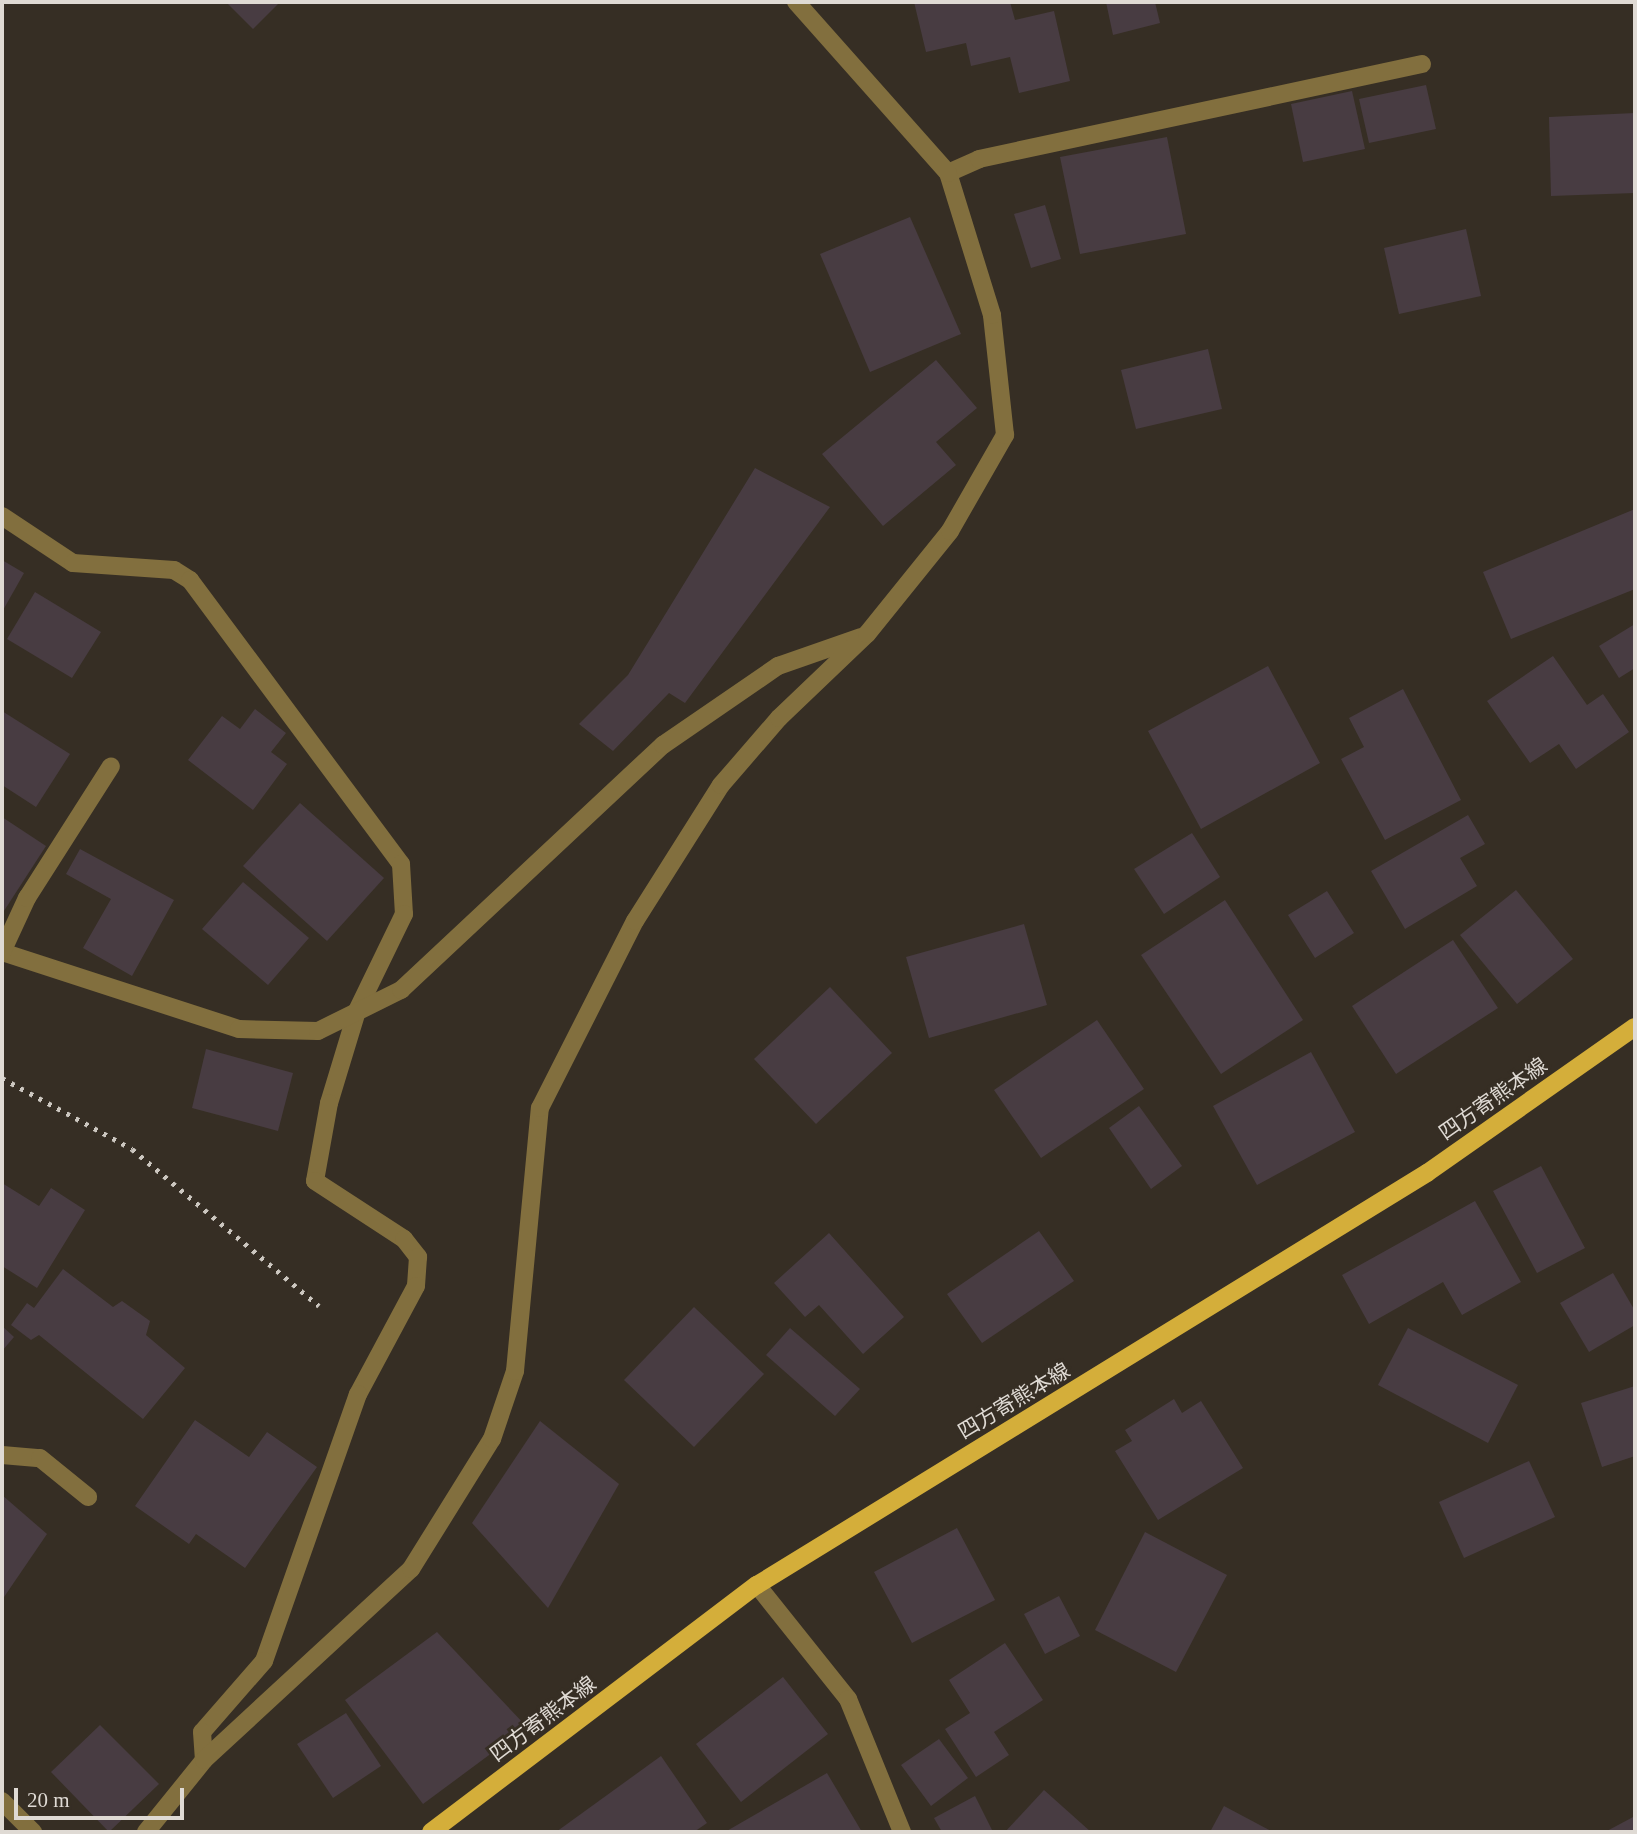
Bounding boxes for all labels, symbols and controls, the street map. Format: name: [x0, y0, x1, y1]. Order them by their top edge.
street label: 四方寄熊本線: [1434, 1053, 1552, 1145]
street label: 四方寄熊本線: [954, 1358, 1074, 1444]
street label: 四方寄熊本線: [485, 1671, 601, 1767]
scale bar: [18, 1774, 187, 1818]
text: 20 m: [27, 1788, 70, 1812]

